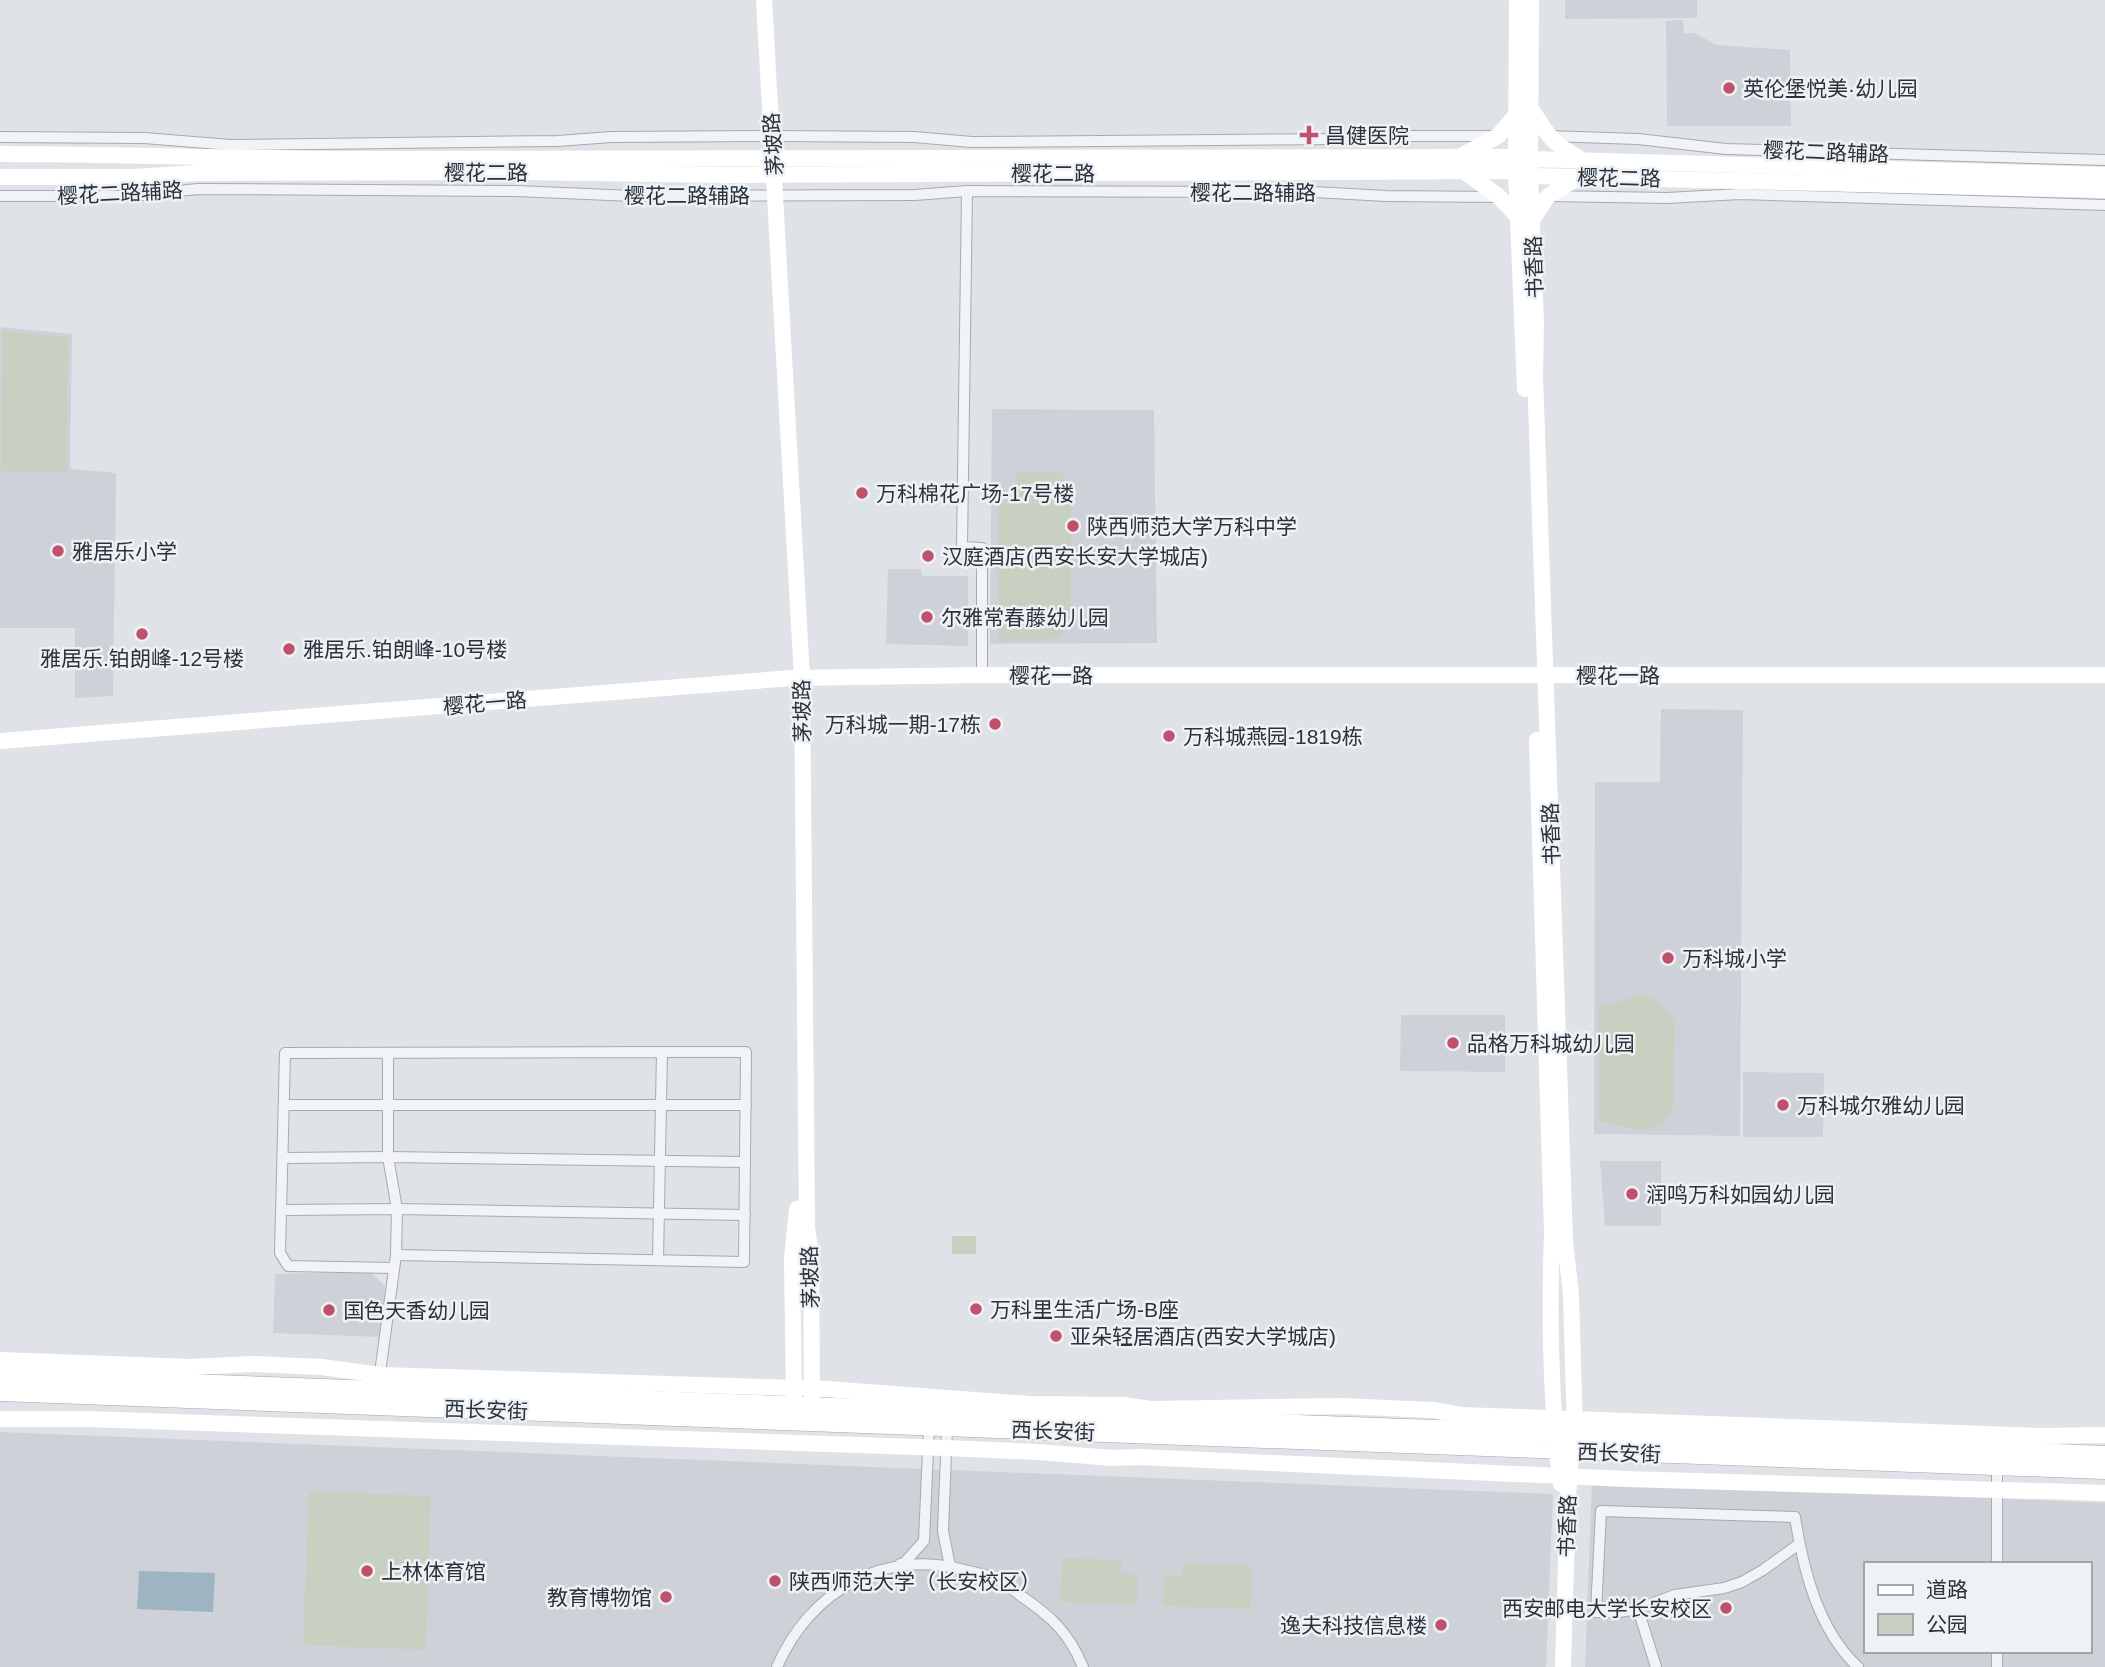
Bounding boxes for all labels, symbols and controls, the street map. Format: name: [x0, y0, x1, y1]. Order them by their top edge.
place label: 英伦堡悦美·幼儿园: [1743, 77, 1918, 100]
marker: 英伦堡悦美·幼儿园: [1721, 80, 1737, 96]
street label: 茅坡路: [759, 112, 787, 176]
place label: 昌健医院: [1325, 124, 1409, 147]
marker: 昌健医院: [1299, 125, 1319, 145]
street label: 樱花二路辅路: [1763, 138, 1889, 166]
street label: 樱花二路: [444, 161, 528, 184]
street label: 樱花二路: [1011, 162, 1095, 185]
street label: 樱花二路: [1577, 166, 1661, 190]
street label: 樱花二路辅路: [56, 178, 184, 208]
street label: 樱花二路辅路: [1190, 181, 1316, 204]
street label: 樱花二路辅路: [624, 184, 750, 207]
street label: 书香路: [1521, 235, 1547, 299]
place label: 万科棉花广场-17号楼: [876, 482, 1074, 505]
marker: 万科棉花广场-17号楼: [854, 485, 870, 501]
place label: 陕西师范大学万科中学: [1087, 515, 1297, 538]
marker: 陕西师范大学万科中学: [1065, 518, 1081, 534]
place label: 雅居乐小学: [72, 540, 177, 563]
marker: 雅居乐小学: [50, 543, 66, 559]
place label: 汉庭酒店(西安长安大学城店): [942, 545, 1208, 568]
marker: 汉庭酒店(西安长安大学城店): [920, 548, 936, 564]
place label: 尔雅常春藤幼儿园: [941, 606, 1109, 629]
marker: 尔雅常春藤幼儿园: [919, 609, 935, 625]
marker: 雅居乐.铂朗峰-12号楼: [134, 626, 150, 642]
place label: 雅居乐.铂朗峰-10号楼: [303, 638, 507, 661]
marker: 雅居乐.铂朗峰-10号楼: [281, 641, 297, 657]
place label: 雅居乐.铂朗峰-12号楼: [40, 647, 244, 670]
street label: 樱花一路: [1009, 664, 1093, 687]
street label: 樱花一路: [1576, 664, 1660, 687]
street label: 茅坡路: [790, 679, 814, 743]
street label: 樱花一路: [442, 688, 528, 718]
place label: 万科城一期-17栋: [825, 713, 981, 736]
marker: 万科城一期-17栋: [987, 716, 1003, 732]
place label: 万科城燕园-1819栋: [1183, 725, 1363, 748]
marker: 万科城燕园-1819栋: [1161, 728, 1177, 744]
street label: 书香路: [1538, 802, 1564, 866]
place label: 万科城小学: [1682, 947, 1787, 970]
marker: 万科城小学: [1660, 950, 1676, 966]
place label: 品格万科城幼儿园: [1467, 1032, 1635, 1055]
marker: 品格万科城幼儿园: [1445, 1035, 1461, 1051]
place label: 万科城尔雅幼儿园: [1797, 1094, 1965, 1117]
marker: 万科城尔雅幼儿园: [1775, 1097, 1791, 1113]
place label: 润鸣万科如园幼儿园: [1646, 1183, 1835, 1206]
marker: 润鸣万科如园幼儿园: [1624, 1186, 1640, 1202]
street label: 茅坡路: [797, 1245, 823, 1309]
place label: 万科里生活广场-B座: [990, 1298, 1179, 1321]
place label: 国色天香幼儿园: [343, 1299, 490, 1322]
marker: 万科里生活广场-B座: [968, 1301, 984, 1317]
marker: 国色天香幼儿园: [321, 1302, 337, 1318]
place label: 亚朵轻居酒店(西安大学城店): [1070, 1325, 1336, 1348]
marker: 亚朵轻居酒店(西安大学城店): [1048, 1328, 1064, 1344]
street label: 西长安街: [444, 1397, 528, 1423]
street label: 西长安街: [1011, 1418, 1095, 1444]
street label: 西长安街: [1577, 1440, 1661, 1466]
street label: 书香路: [1554, 1494, 1580, 1558]
place label: 上林体育馆: [381, 1560, 486, 1583]
legend: [1864, 1562, 2091, 1653]
marker: 上林体育馆: [359, 1563, 375, 1579]
place label: 陕西师范大学（长安校区）: [789, 1570, 1041, 1593]
marker: 陕西师范大学（长安校区）: [767, 1573, 783, 1589]
text: 道路: [1926, 1578, 1968, 1601]
place label: 教育博物馆: [547, 1586, 652, 1609]
marker: 教育博物馆: [658, 1589, 674, 1605]
place label: 西安邮电大学长安校区: [1502, 1597, 1712, 1620]
marker: 西安邮电大学长安校区: [1718, 1600, 1734, 1616]
text: 公园: [1926, 1613, 1968, 1636]
place label: 逸夫科技信息楼: [1280, 1614, 1427, 1637]
marker: 逸夫科技信息楼: [1433, 1617, 1449, 1633]

